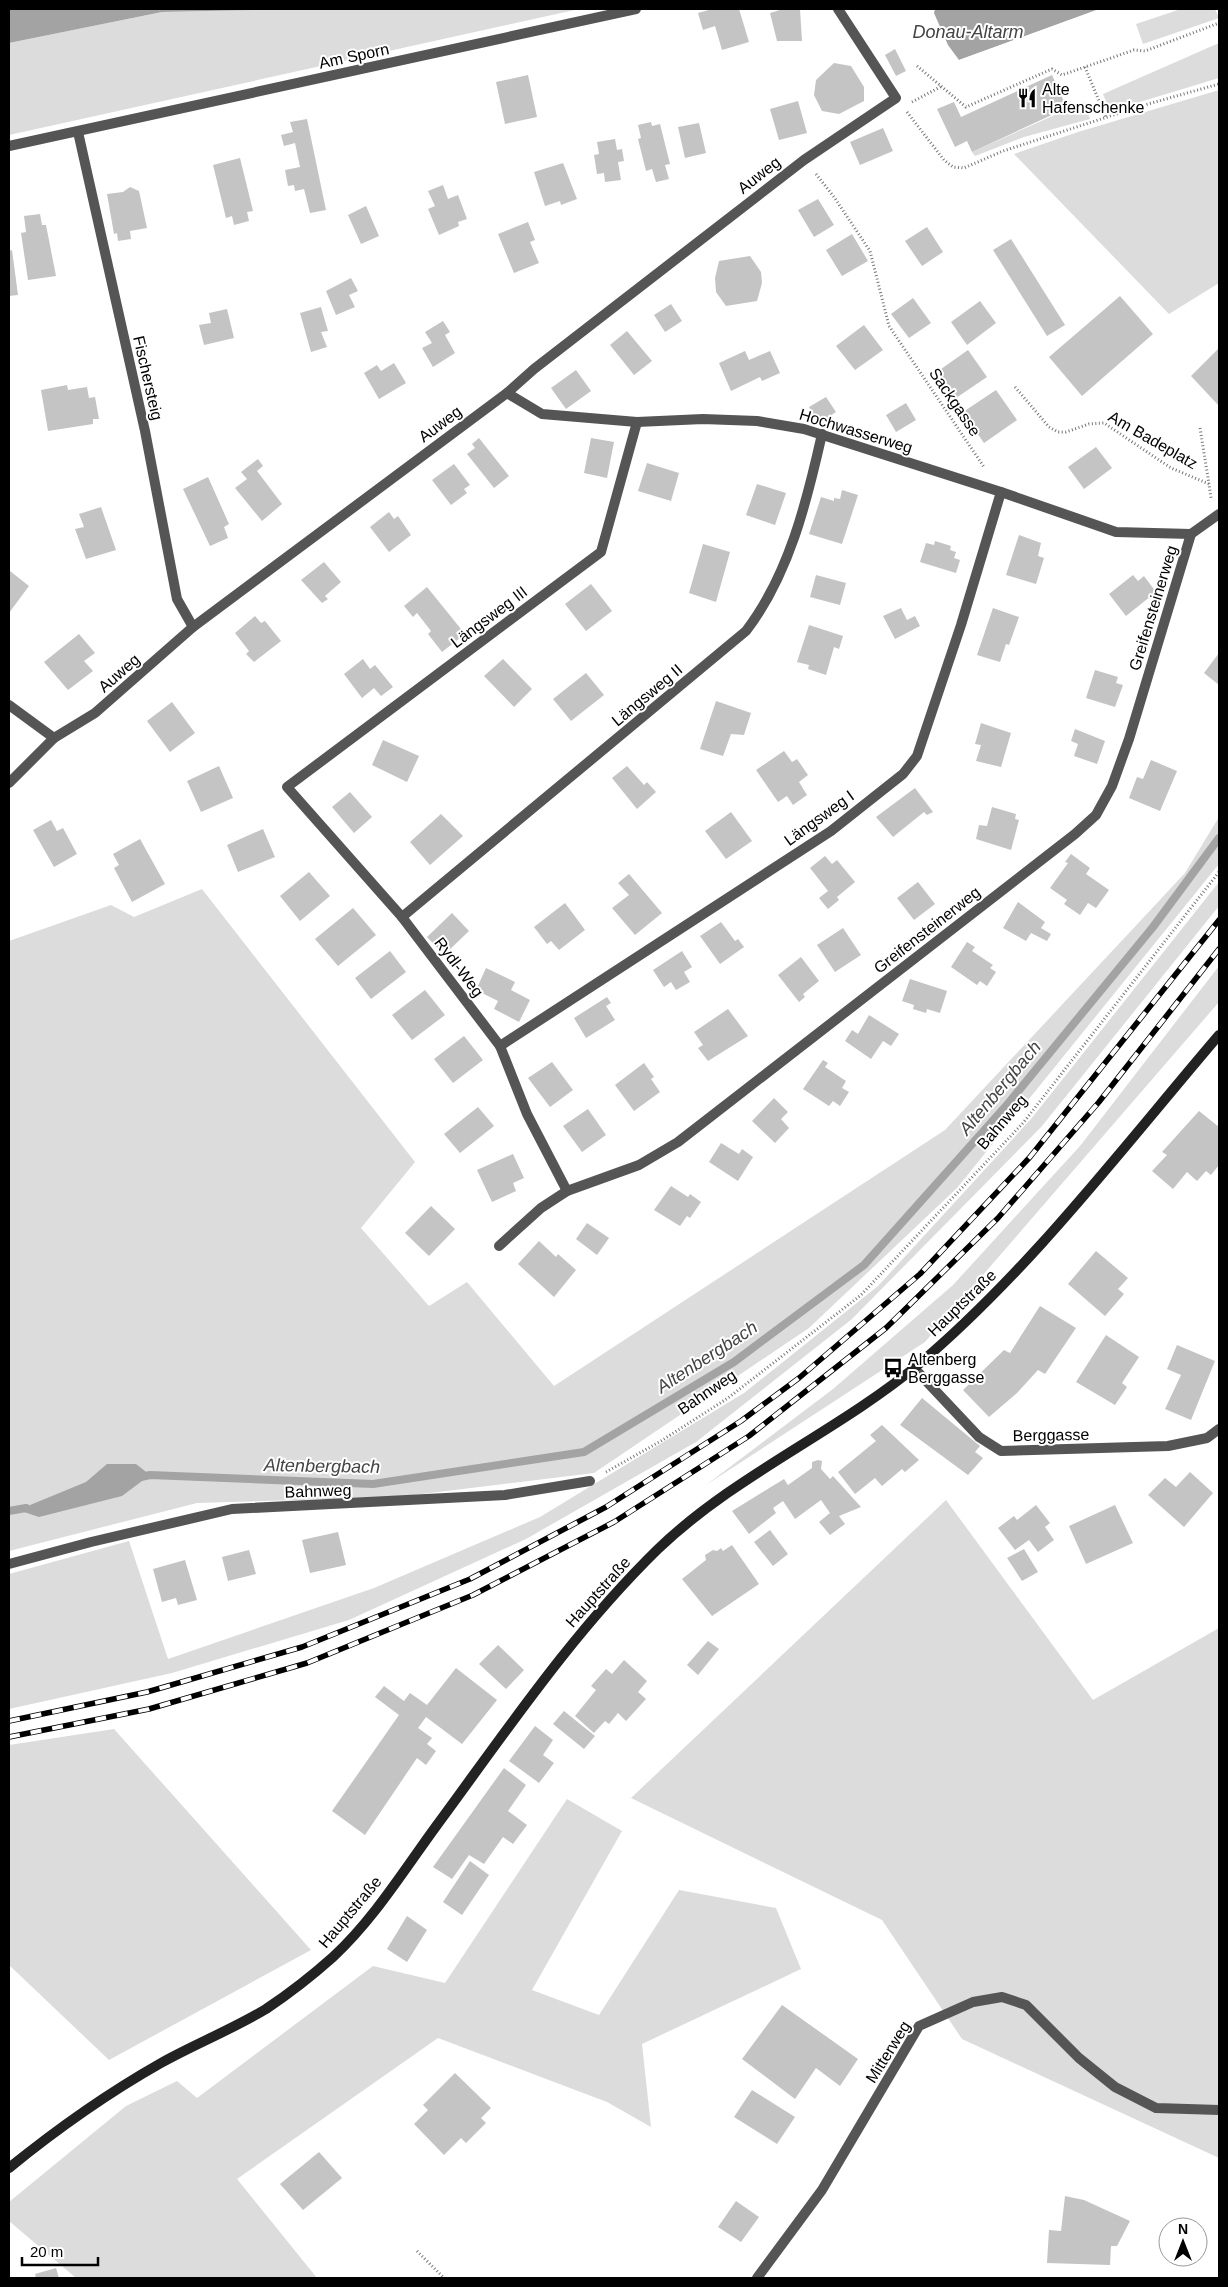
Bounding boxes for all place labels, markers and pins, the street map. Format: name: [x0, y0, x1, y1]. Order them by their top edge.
place label: Alte Hafenschenke: [1042, 81, 1144, 116]
restaurant icon: Alte Hafenschenke: [1016, 87, 1038, 109]
place label: Altenberg Berggasse: [908, 1351, 985, 1386]
bus stop icon: Altenberg Berggasse: [882, 1357, 904, 1379]

